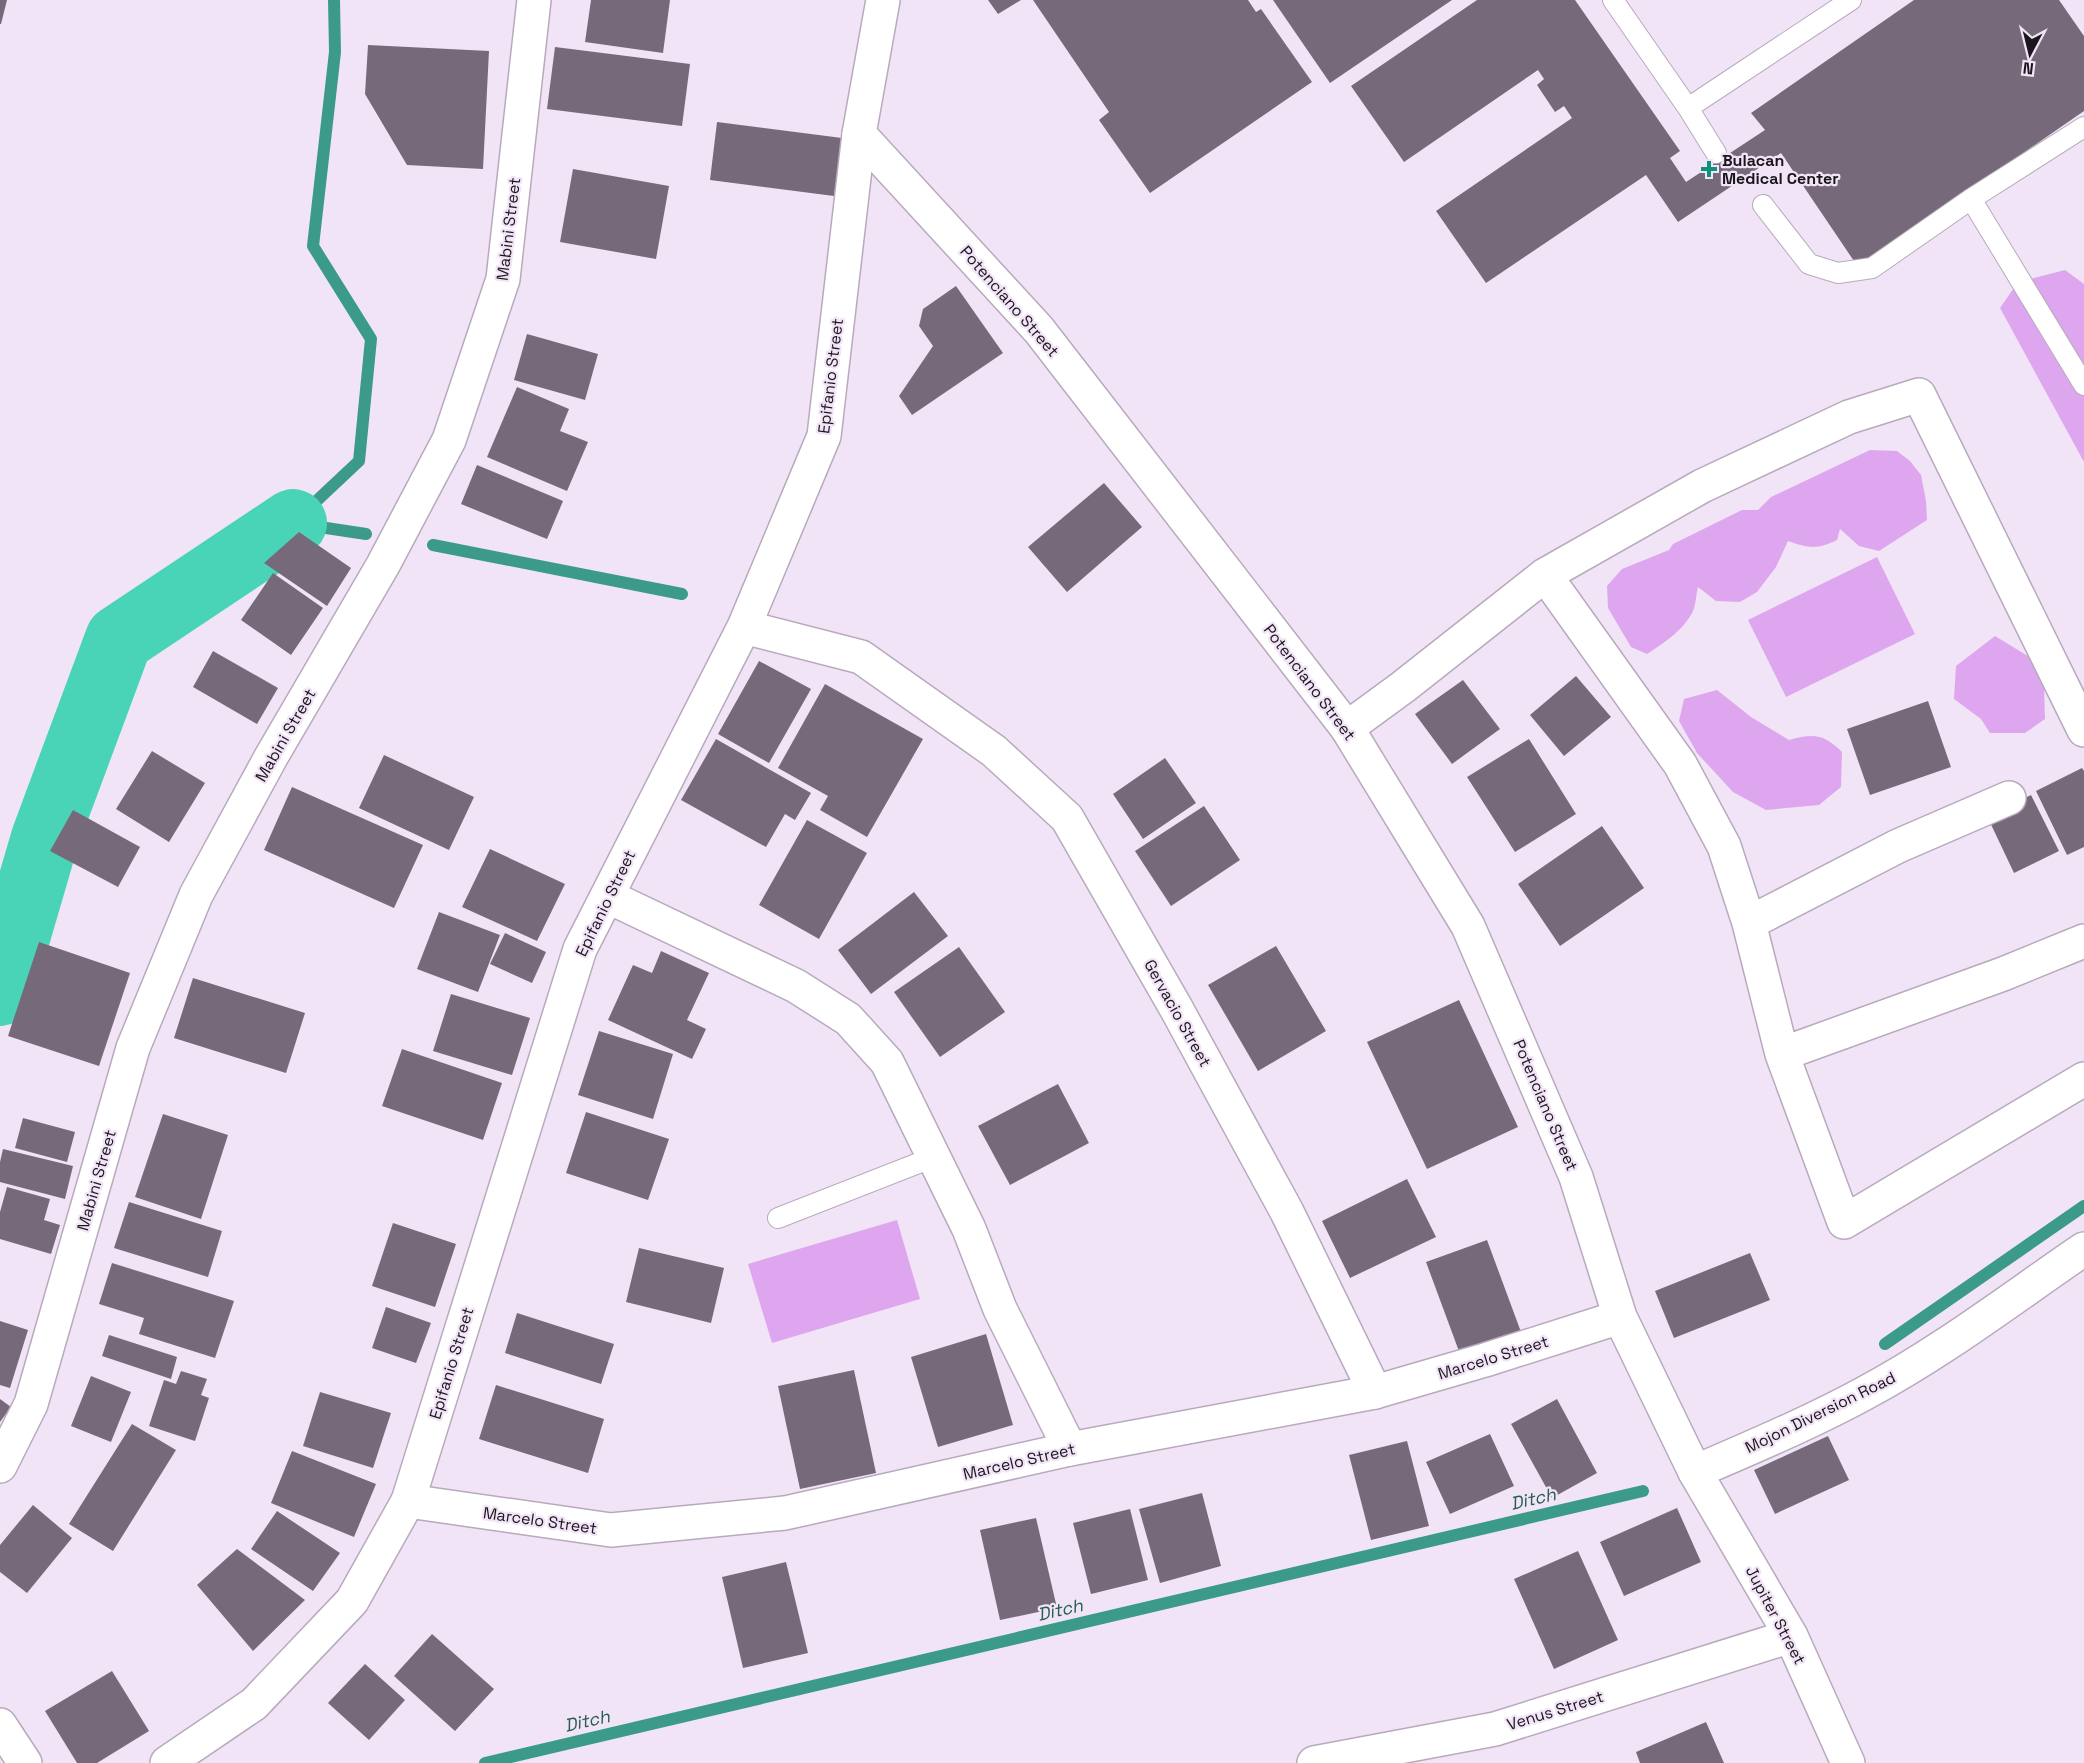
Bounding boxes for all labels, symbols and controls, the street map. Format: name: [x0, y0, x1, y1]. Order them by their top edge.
north arrow: [2000, 24, 2060, 84]
text: N: [2022, 57, 2035, 79]
place label: Bulacan Medical Center: [1722, 150, 1839, 189]
marker: Bulacan Medical Center: [1700, 160, 1718, 178]
street label: Mabini Street: [492, 176, 525, 282]
street label: Potenciano Street: [956, 241, 1064, 361]
street label: Epifanio Street: [813, 317, 848, 435]
street label: Potenciano Street: [1259, 620, 1360, 745]
street label: Mabini Street: [250, 685, 321, 786]
street label: Epifanio Street: [571, 846, 640, 960]
street label: Gervacio Street: [1139, 956, 1216, 1071]
street label: Potenciano Street: [1508, 1036, 1583, 1174]
street label: Mabini Street: [72, 1127, 121, 1233]
street label: Epifanio Street: [424, 1305, 478, 1422]
street label: Marcelo Street: [1435, 1331, 1551, 1384]
street label: Mojon Diversion Road: [1741, 1367, 1899, 1458]
street label: Marcelo Street: [961, 1438, 1077, 1485]
water label: Ditch: [1508, 1482, 1559, 1515]
street label: Marcelo Street: [482, 1502, 598, 1539]
street label: Jupiter Street: [1741, 1562, 1810, 1668]
water label: Ditch: [1035, 1593, 1086, 1626]
street label: Venus Street: [1504, 1686, 1606, 1735]
water label: Ditch: [562, 1704, 613, 1737]

